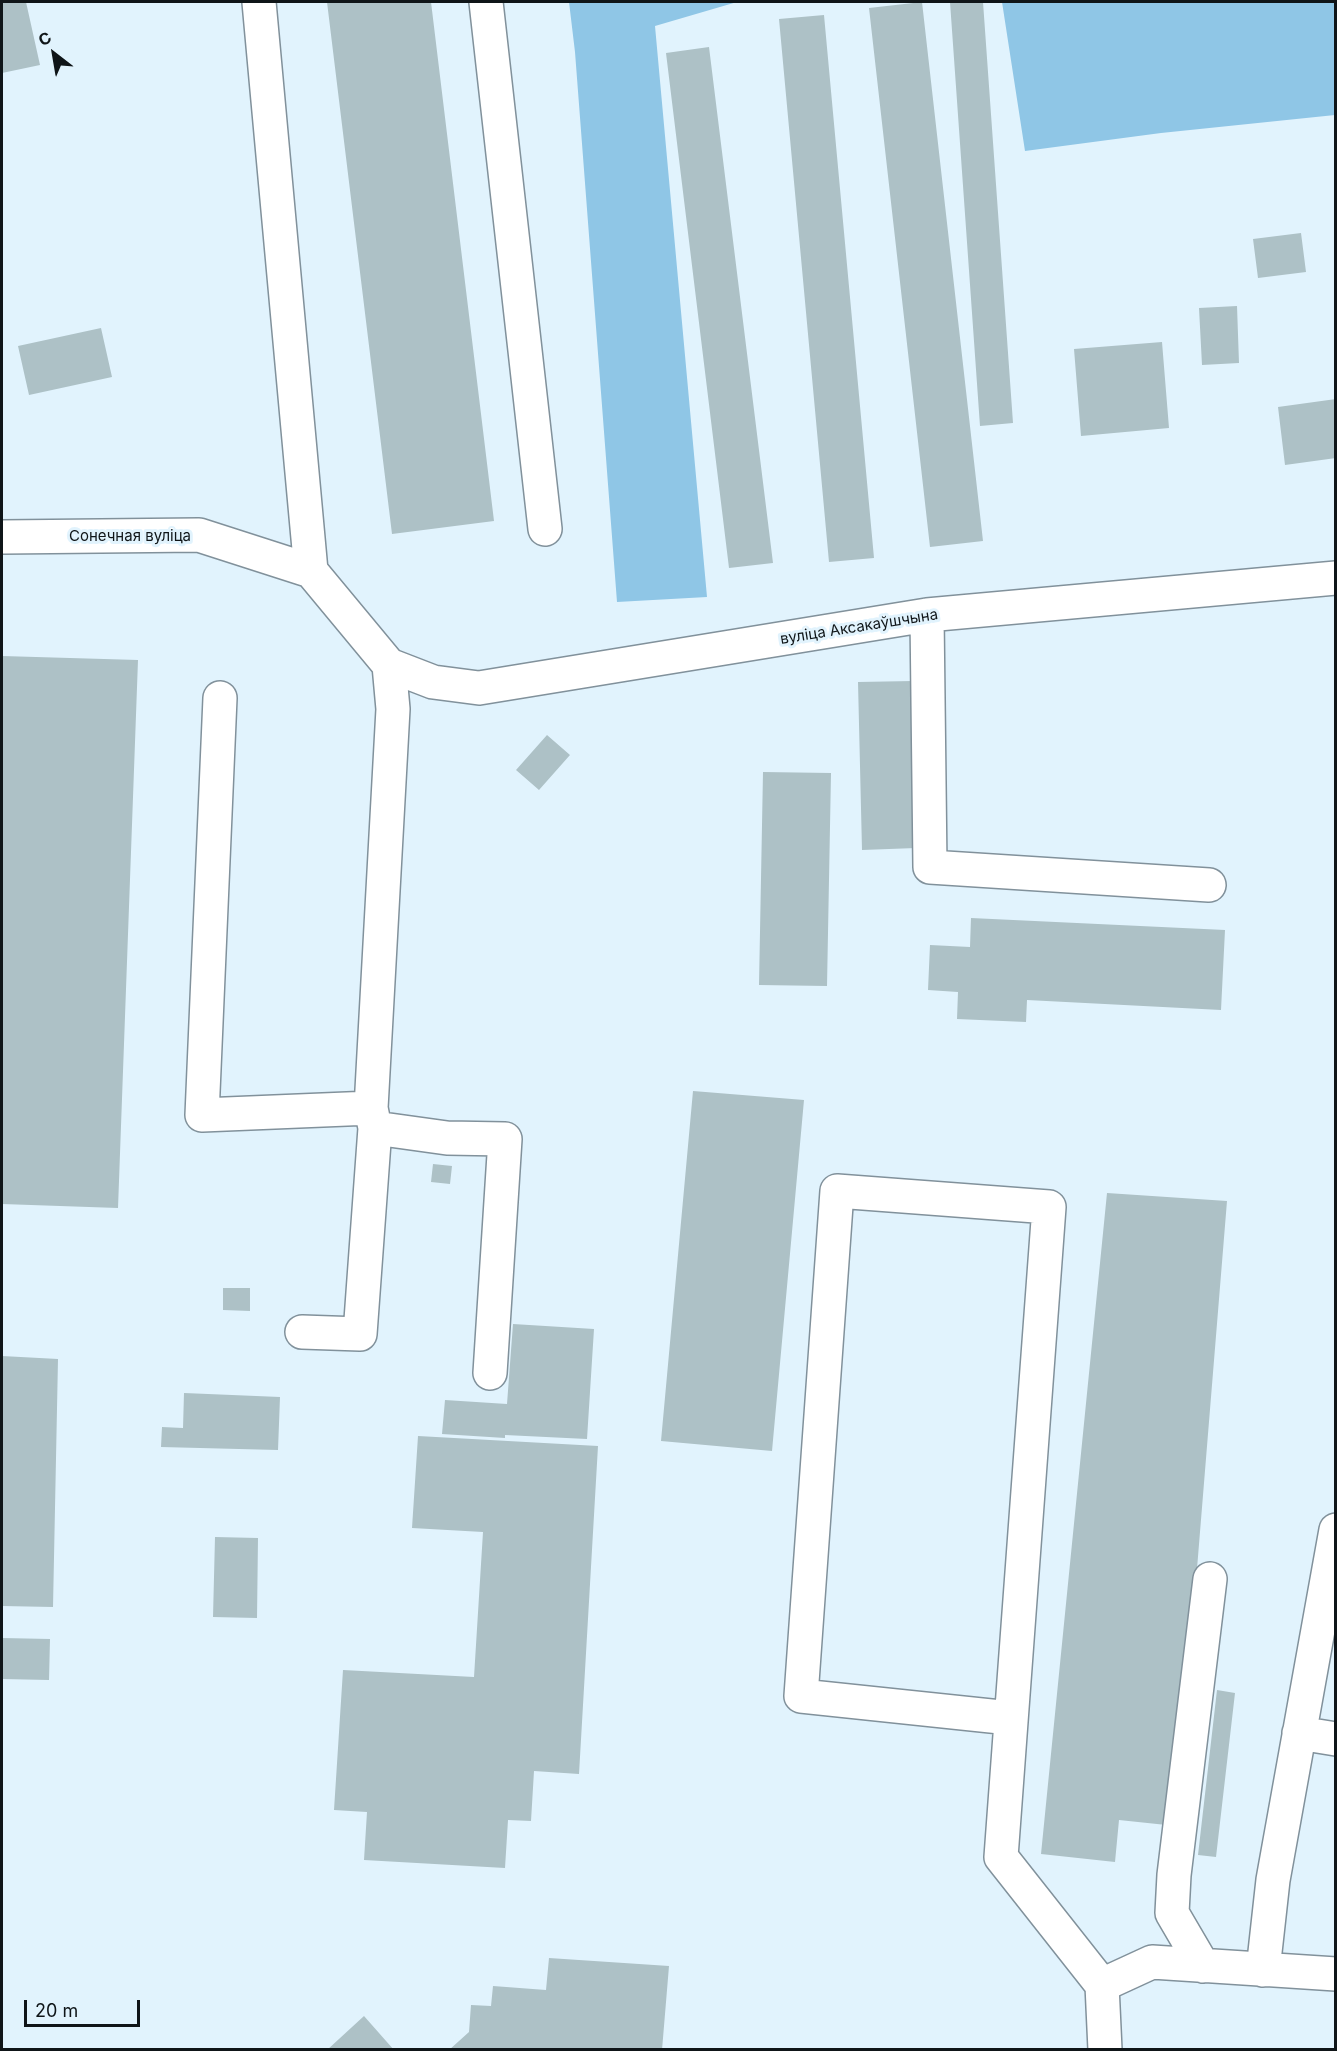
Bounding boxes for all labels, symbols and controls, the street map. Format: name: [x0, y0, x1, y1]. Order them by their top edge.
north arrow: [24, 24, 84, 84]
text: С: [35, 27, 55, 50]
street label: Сонечная вуліца: [69, 527, 191, 545]
street label: вуліца Аксакаўшчына: [779, 606, 939, 648]
scale bar: [27, 1988, 142, 2026]
text: 20 m: [35, 2000, 78, 2021]

